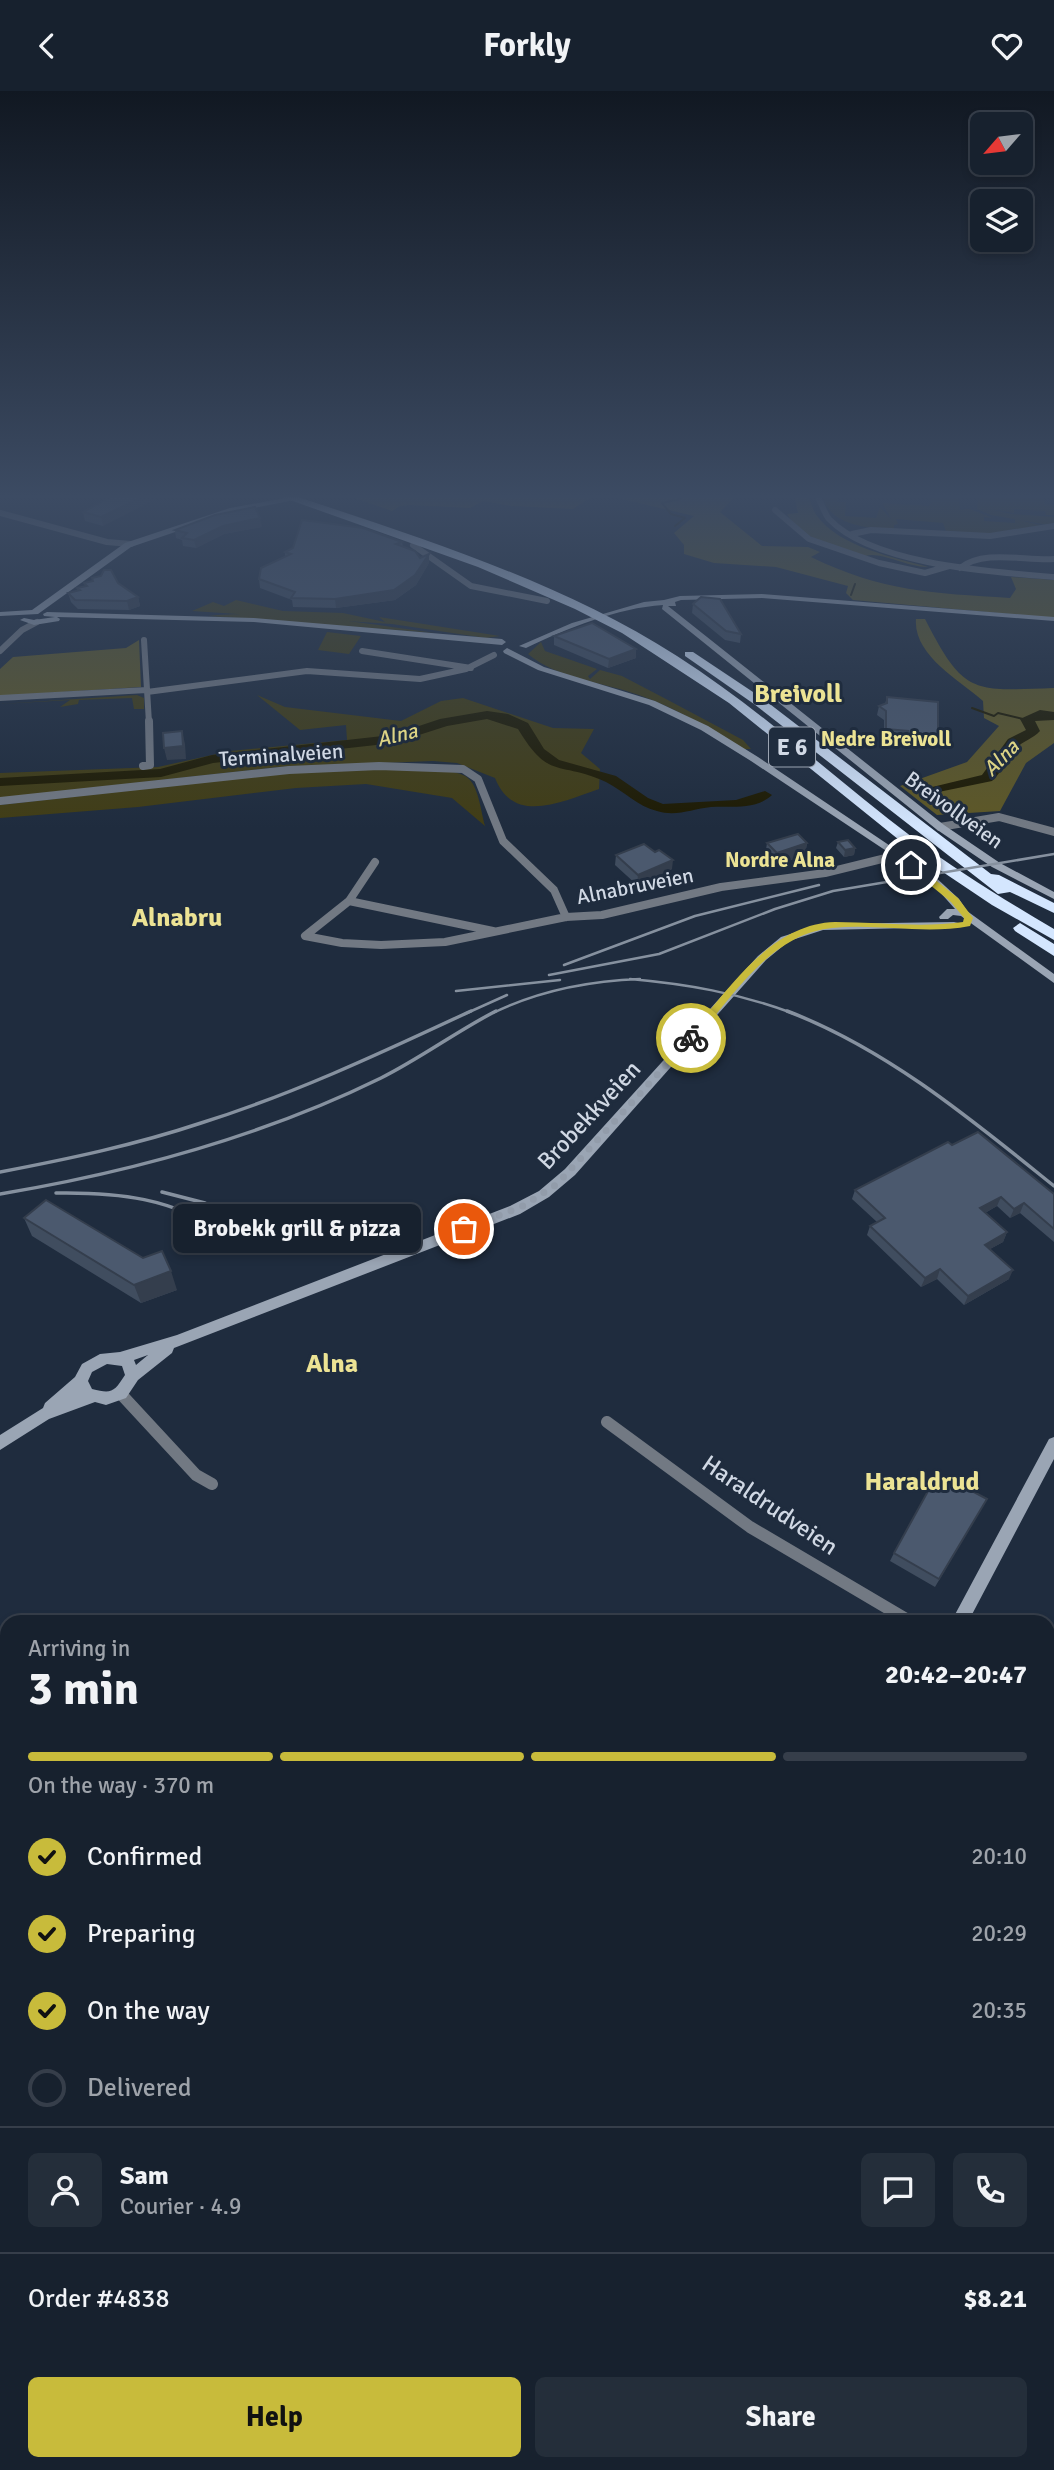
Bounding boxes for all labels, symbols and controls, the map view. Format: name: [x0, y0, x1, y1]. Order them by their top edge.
text: Forkly: [483, 26, 571, 65]
icon: back: [28, 27, 66, 65]
icon: heart: [988, 27, 1026, 65]
north arrow: [970, 112, 1032, 175]
map controls: [970, 112, 1033, 252]
button: layers: [970, 189, 1033, 252]
district label: Breivoll: [754, 678, 842, 710]
water label: Alna: [374, 717, 421, 753]
district label: Nedre Breivoll: [821, 726, 952, 752]
road number: E 6: [769, 727, 815, 767]
water label: Alna: [977, 733, 1025, 782]
street label: Terminalveien: [218, 738, 344, 772]
street label: Breivollveien: [900, 766, 1008, 854]
pin: [881, 835, 941, 895]
icon: home: [892, 846, 930, 884]
district label: Nordre Alna: [725, 847, 835, 873]
street label: Alnabruveien: [574, 862, 696, 910]
district label: Alnabru: [132, 902, 222, 934]
courier: [656, 1003, 726, 1073]
icon: bike: [672, 1019, 710, 1057]
street label: Brobekkveien: [531, 1054, 647, 1176]
pin: [434, 1199, 494, 1259]
callout: Brobekk grill & pizza: [174, 1205, 422, 1253]
icon: bag: [445, 1210, 483, 1248]
text: Brobekk grill & pizza: [193, 1214, 401, 1243]
district label: Alna: [306, 1348, 358, 1380]
street label: Haraldrudveien: [696, 1448, 844, 1562]
district label: Haraldrud: [864, 1466, 980, 1498]
text: Arriving in: [28, 1634, 130, 1663]
text: 20:42–20:47: [885, 1659, 1027, 1691]
text: 3 min: [28, 1661, 139, 1717]
text: On the way · 370 m: [28, 1771, 214, 1800]
icon: check: [28, 1838, 66, 1876]
text: Confirmed: [87, 1841, 202, 1873]
text: 20:10: [971, 1842, 1027, 1871]
icon: check: [28, 1915, 66, 1953]
text: Preparing: [87, 1918, 195, 1950]
text: 20:29: [971, 1919, 1027, 1948]
icon: check: [28, 1992, 66, 2030]
text: On the way: [87, 1995, 210, 2027]
text: 20:35: [971, 1996, 1027, 2025]
text: Delivered: [87, 2072, 192, 2104]
button: person: [28, 2153, 102, 2227]
button: chat: [861, 2153, 935, 2227]
button: phone: [953, 2153, 1027, 2227]
text: Sam: [120, 2160, 169, 2192]
text: Courier · 4.9: [120, 2192, 241, 2221]
text: Order #4838: [28, 2283, 169, 2315]
text: $8.21: [963, 2283, 1027, 2315]
button: Help: [28, 2377, 521, 2457]
button: Share: [535, 2377, 1027, 2457]

